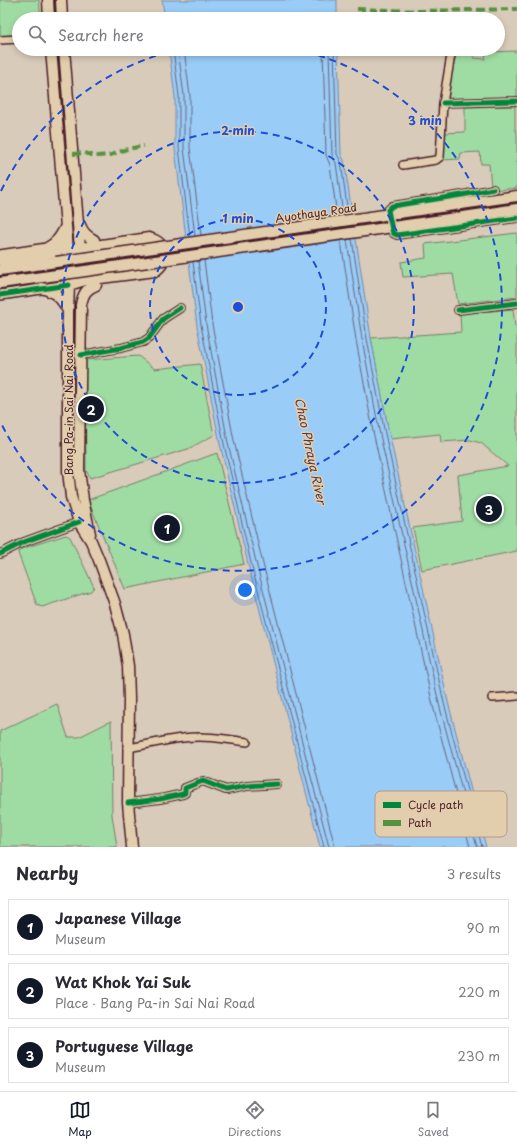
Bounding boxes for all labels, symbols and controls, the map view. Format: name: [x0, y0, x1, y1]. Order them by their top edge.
search box: [12, 12, 505, 56]
icon: search: [26, 23, 48, 45]
text: Search here: [58, 23, 144, 46]
text: 3 min: [408, 111, 442, 129]
text: 2 min: [221, 121, 255, 139]
street label: Ayothaya Road: [274, 198, 358, 227]
text: 1 min: [222, 209, 254, 227]
centre of rings: [231, 300, 245, 314]
street label: Bang Pa-in Sai Nai Road: [60, 344, 77, 476]
pin: 2: [78, 394, 104, 424]
water label: Chao Phraya River: [291, 396, 332, 508]
pin: 3: [476, 494, 502, 524]
pin: 1: [154, 513, 180, 543]
your location: [235, 580, 255, 600]
legend: [375, 791, 507, 837]
text: Cycle path: [408, 796, 463, 813]
text: Path: [408, 814, 432, 831]
text: Nearby: [16, 860, 78, 886]
text: 3 results: [447, 864, 501, 883]
text: Japanese Village: [55, 906, 181, 929]
text: 1: [27, 918, 33, 937]
text: 90 m: [467, 918, 500, 937]
text: Museum: [55, 929, 106, 948]
text: Wat Khok Yai Suk: [55, 970, 191, 993]
text: 2: [25, 982, 35, 1001]
text: 220 m: [458, 982, 500, 1001]
text: Place · Bang Pa-in Sai Nai Road: [55, 993, 255, 1012]
text: Portuguese Village: [55, 1034, 193, 1057]
text: 3: [26, 1046, 34, 1065]
text: 230 m: [458, 1046, 500, 1065]
text: Museum: [55, 1057, 106, 1076]
tab: Map: [68, 1099, 92, 1140]
tab: Directions: [228, 1099, 281, 1140]
tab: Saved: [418, 1099, 449, 1140]

